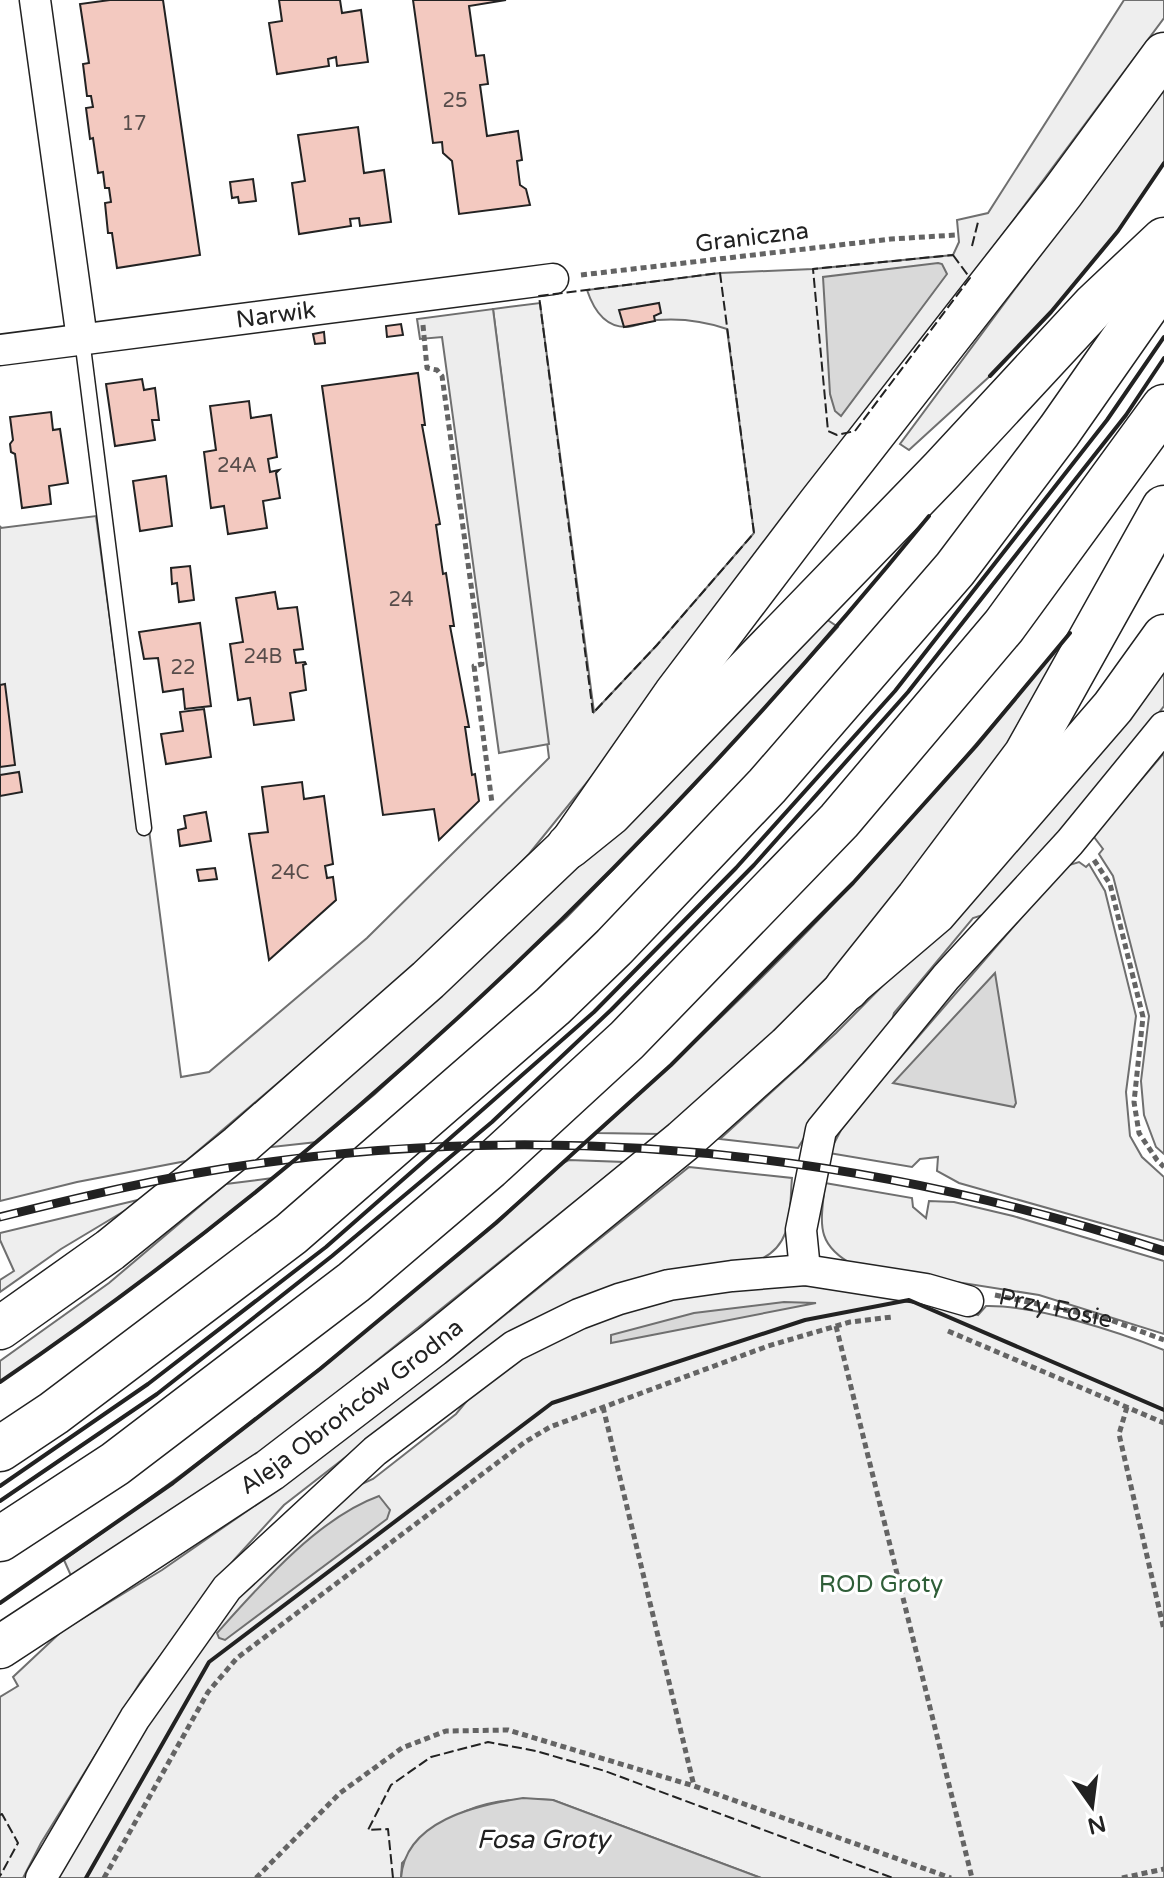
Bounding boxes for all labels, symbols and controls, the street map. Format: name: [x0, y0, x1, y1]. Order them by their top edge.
house number: 25: [442, 89, 468, 113]
house number: 17: [121, 112, 147, 136]
street label: Graniczna: [694, 216, 811, 259]
street label: Narwik: [234, 296, 317, 335]
house number: 24A: [217, 454, 257, 478]
house number: 24: [388, 588, 414, 612]
house number: 24B: [244, 645, 282, 669]
house number: 22: [170, 656, 196, 680]
house number: 24C: [270, 861, 310, 885]
street label: Przy Fosie: [996, 1282, 1115, 1335]
street label: Aleja Obrońców Grodna: [234, 1313, 469, 1501]
park label: ROD Groty: [819, 1570, 943, 1599]
north arrow: [1052, 1766, 1132, 1846]
text: N: [1085, 1810, 1108, 1839]
water label: Fosa Groty: [476, 1824, 613, 1855]

